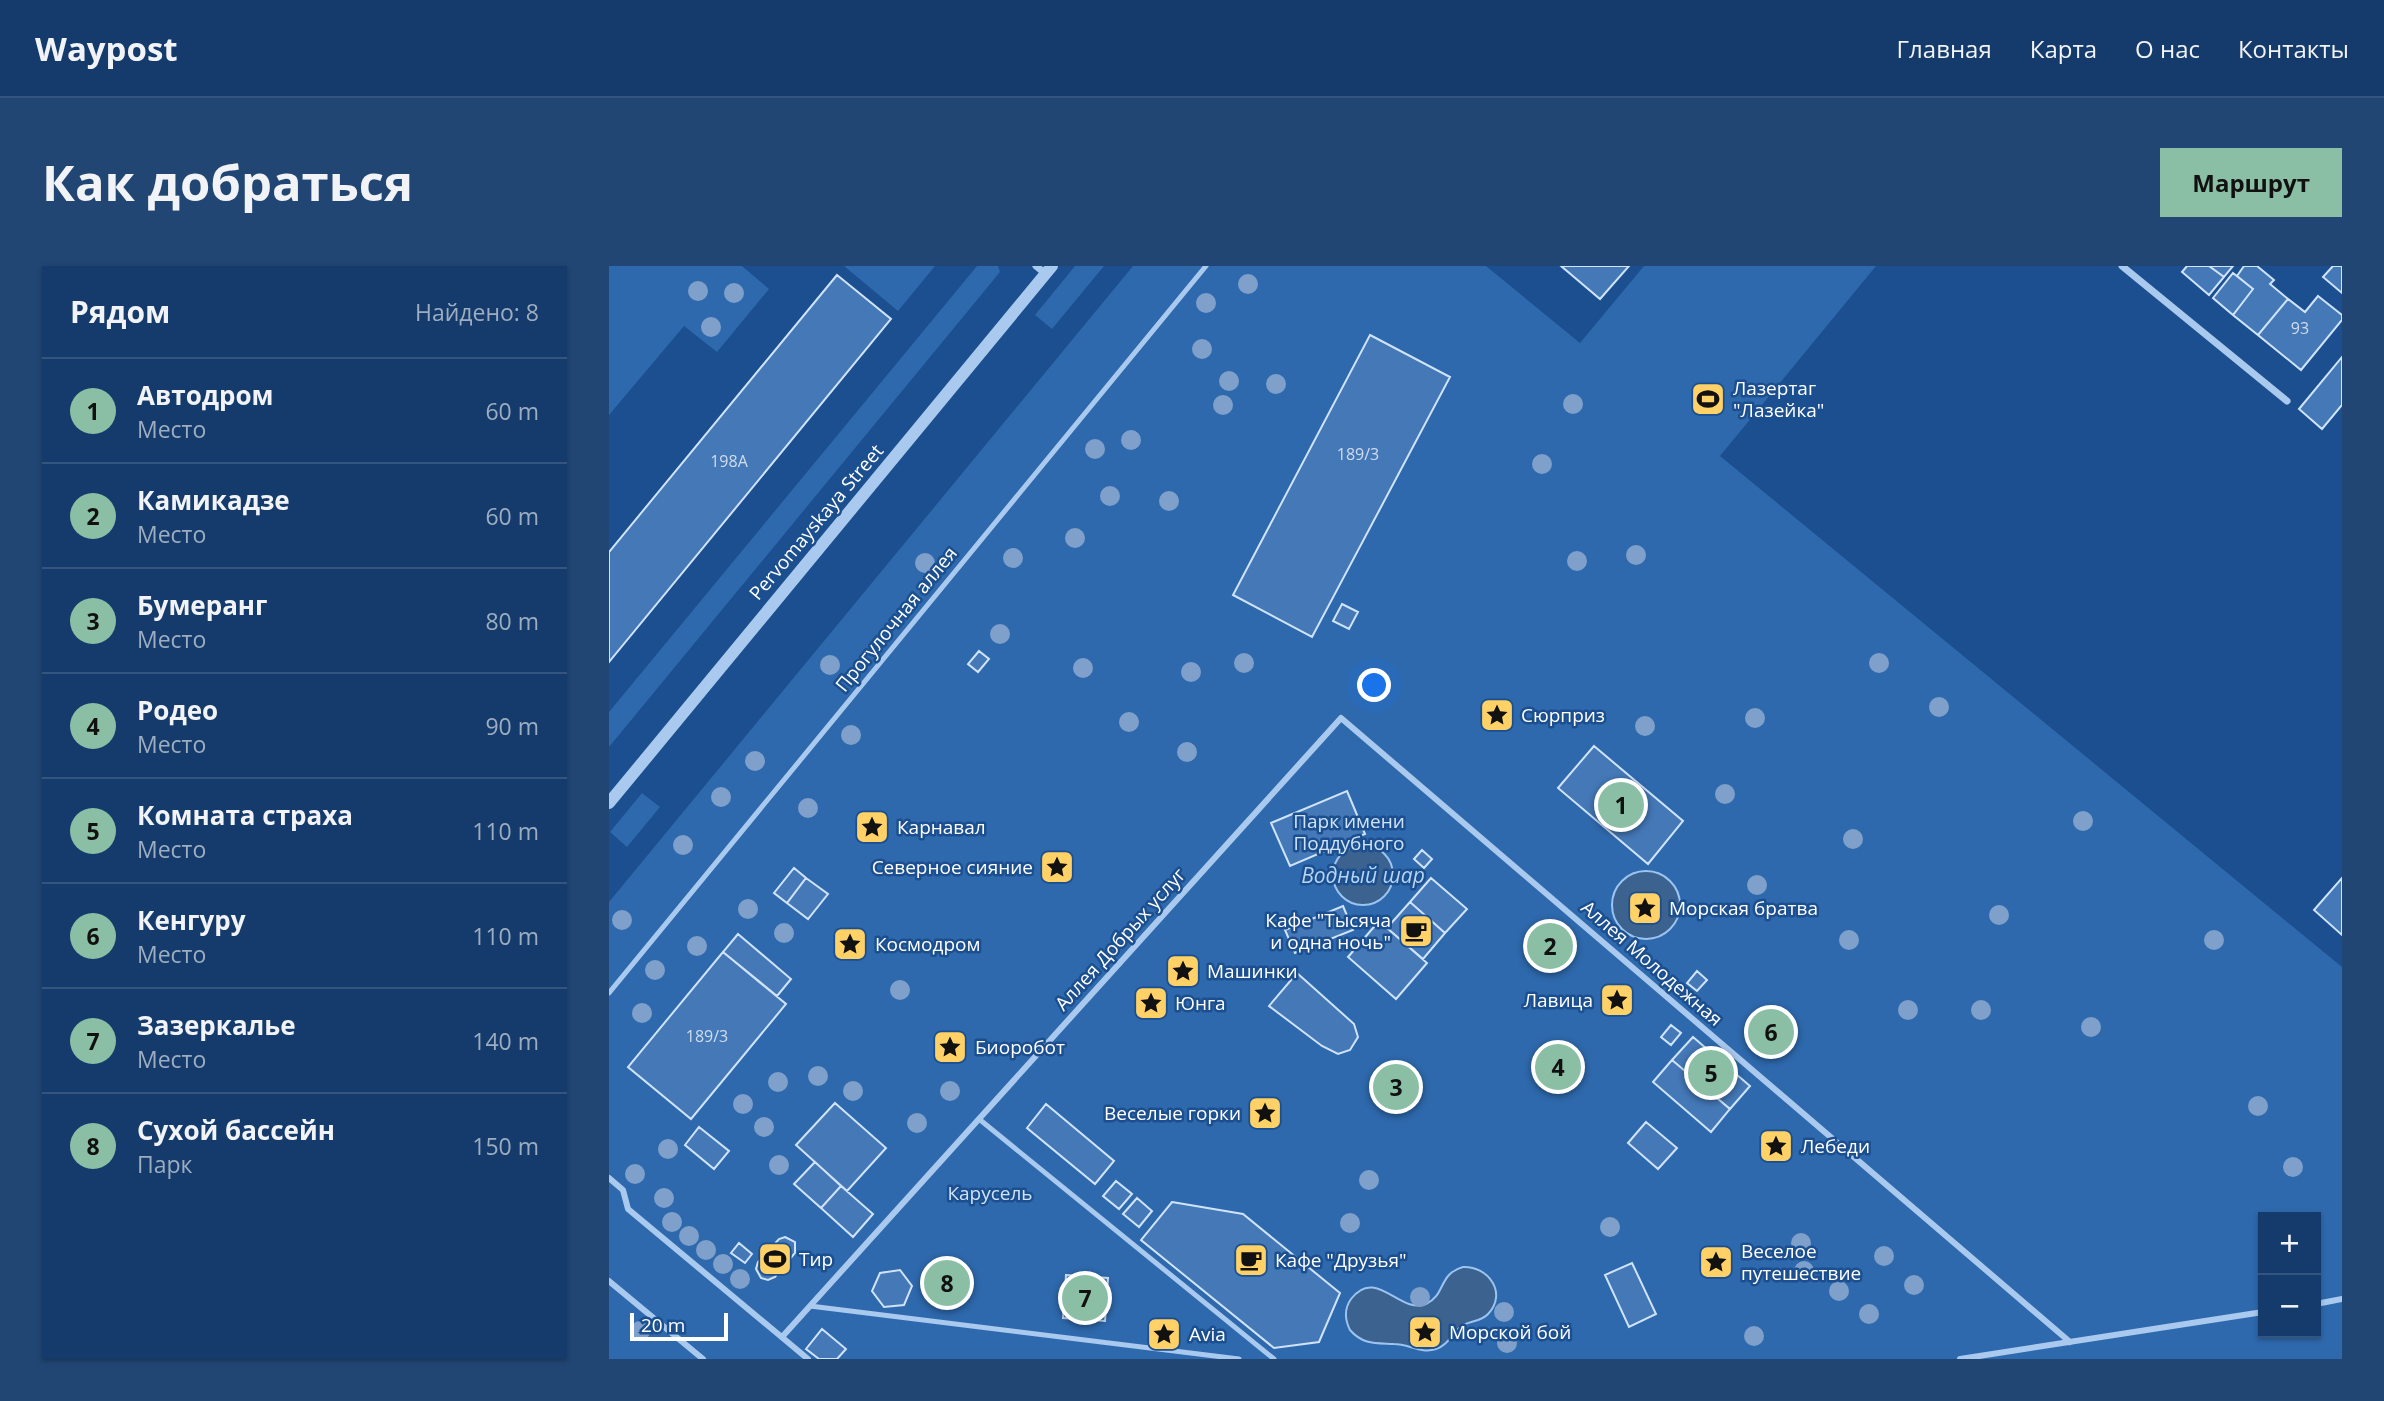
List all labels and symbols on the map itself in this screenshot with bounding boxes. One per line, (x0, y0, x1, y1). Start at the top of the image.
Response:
house number: 93 (2291, 317, 2309, 339)
place label: Лазертаг "Лазейка" (1733, 375, 1824, 423)
sports icon: Лазертаг "Лазейка" (1689, 380, 1727, 418)
street label: Pervomayskaya Street (743, 438, 889, 605)
house number: 189/3 (1337, 443, 1379, 465)
house number: 198А (710, 450, 749, 472)
street label: Прогулочная аллея (829, 541, 963, 697)
your location (1357, 668, 1391, 702)
place icon: Сюрприз (1478, 696, 1516, 734)
place label: Сюрприз (1521, 702, 1605, 728)
pin: 1 (1598, 779, 1644, 831)
place icon: Карнавал (853, 808, 891, 846)
park label: Парк имени Поддубного (1293, 808, 1405, 856)
place label: Карнавал (897, 814, 986, 840)
place icon: Северное сияние (1038, 848, 1076, 886)
place label: Северное сияние (872, 854, 1033, 880)
water label: Водный шар (1301, 861, 1425, 889)
street label: Аллея Добрых услуг (1049, 862, 1191, 1016)
place icon: Морская братва (1626, 889, 1664, 927)
street label: Аллея Молодежная (1576, 894, 1728, 1032)
place label: Морская братва (1669, 895, 1818, 921)
place label: Кафе "Тысяча и одна ночь" (1265, 907, 1391, 955)
cafe icon: Кафе "Тысяча и одна ночь" (1397, 912, 1435, 950)
pin: 2 (1527, 920, 1573, 972)
place icon: Космодром (831, 925, 869, 963)
place label: Космодром (875, 931, 980, 957)
place icon: Машинки (1164, 952, 1202, 990)
place label: Машинки (1207, 958, 1298, 984)
place icon: Лавица (1598, 981, 1636, 1019)
place icon: Юнга (1132, 984, 1170, 1022)
place label: Лавица (1524, 987, 1593, 1013)
place label: Юнга (1175, 990, 1226, 1016)
pin: 6 (1748, 1006, 1794, 1058)
house number: 189/3 (686, 1025, 728, 1047)
place icon: Биоробот (931, 1028, 969, 1066)
place label: Биоробот (975, 1034, 1065, 1060)
pin: 4 (1535, 1041, 1581, 1093)
pin: 5 (1688, 1047, 1734, 1099)
pin: 3 (1373, 1061, 1419, 1113)
place icon: Веселые горки (1246, 1094, 1284, 1132)
place label: Веселые горки (1104, 1100, 1241, 1126)
place icon: Лебеди (1757, 1127, 1795, 1165)
place label: Лебеди (1801, 1133, 1870, 1159)
park label: Карусель (947, 1180, 1033, 1206)
place label: Веселое путешествие (1741, 1238, 1861, 1286)
sports icon: Тир (756, 1240, 794, 1278)
cafe icon: Кафе "Друзья" (1232, 1241, 1270, 1279)
place icon: Веселое путешествие (1697, 1243, 1735, 1281)
place label: Тир (799, 1246, 833, 1272)
place label: Кафе "Друзья" (1275, 1247, 1407, 1273)
pin: 8 (924, 1257, 970, 1309)
pin: 7 (1062, 1272, 1108, 1324)
scale bar (630, 1310, 728, 1342)
place icon: Морской бой (1406, 1313, 1444, 1351)
place icon: Avia (1145, 1315, 1183, 1353)
place label: Морской бой (1449, 1319, 1571, 1345)
place label: Avia (1189, 1321, 1226, 1347)

